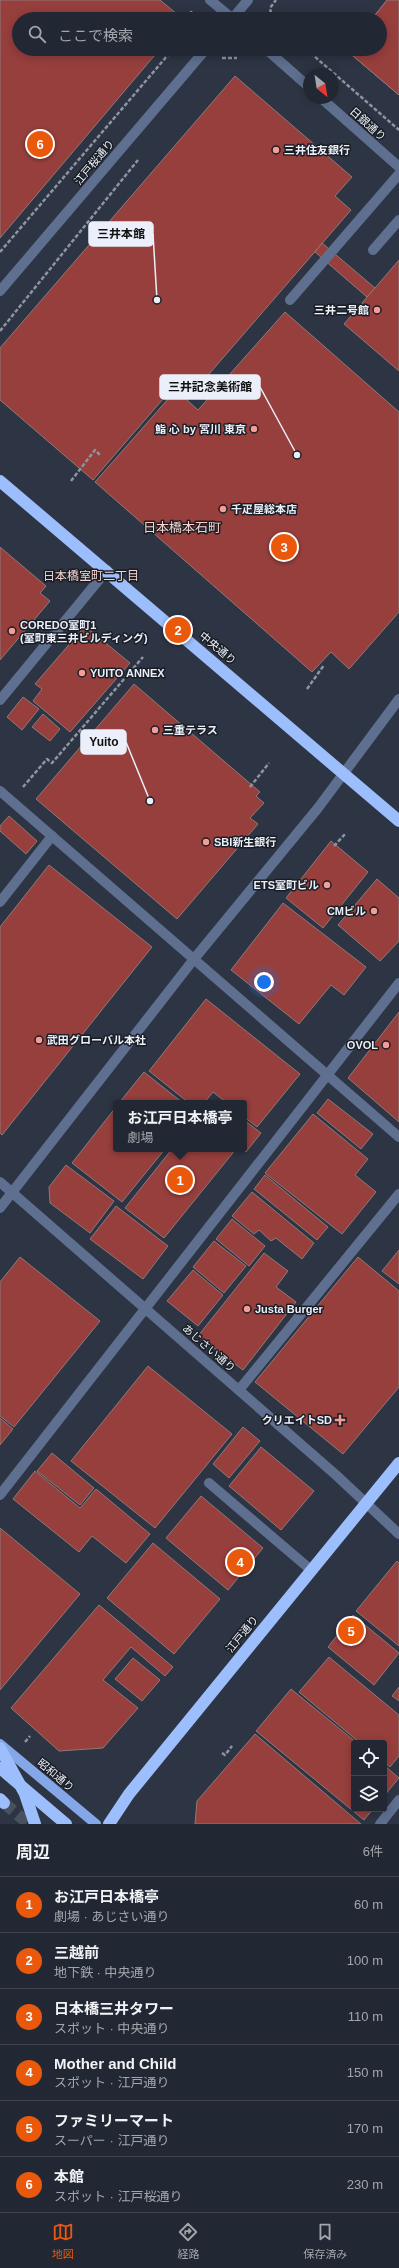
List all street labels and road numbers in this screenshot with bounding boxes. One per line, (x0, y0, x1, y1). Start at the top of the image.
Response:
street label: 日銀通り (348, 105, 388, 143)
street label: 江戸桜通り (72, 137, 116, 187)
street label: 中央通り (197, 629, 239, 667)
street label: あじさい通り (180, 1322, 238, 1374)
street label: 江戸通り (223, 1613, 261, 1655)
street label: 昭和通り (35, 1756, 77, 1794)

